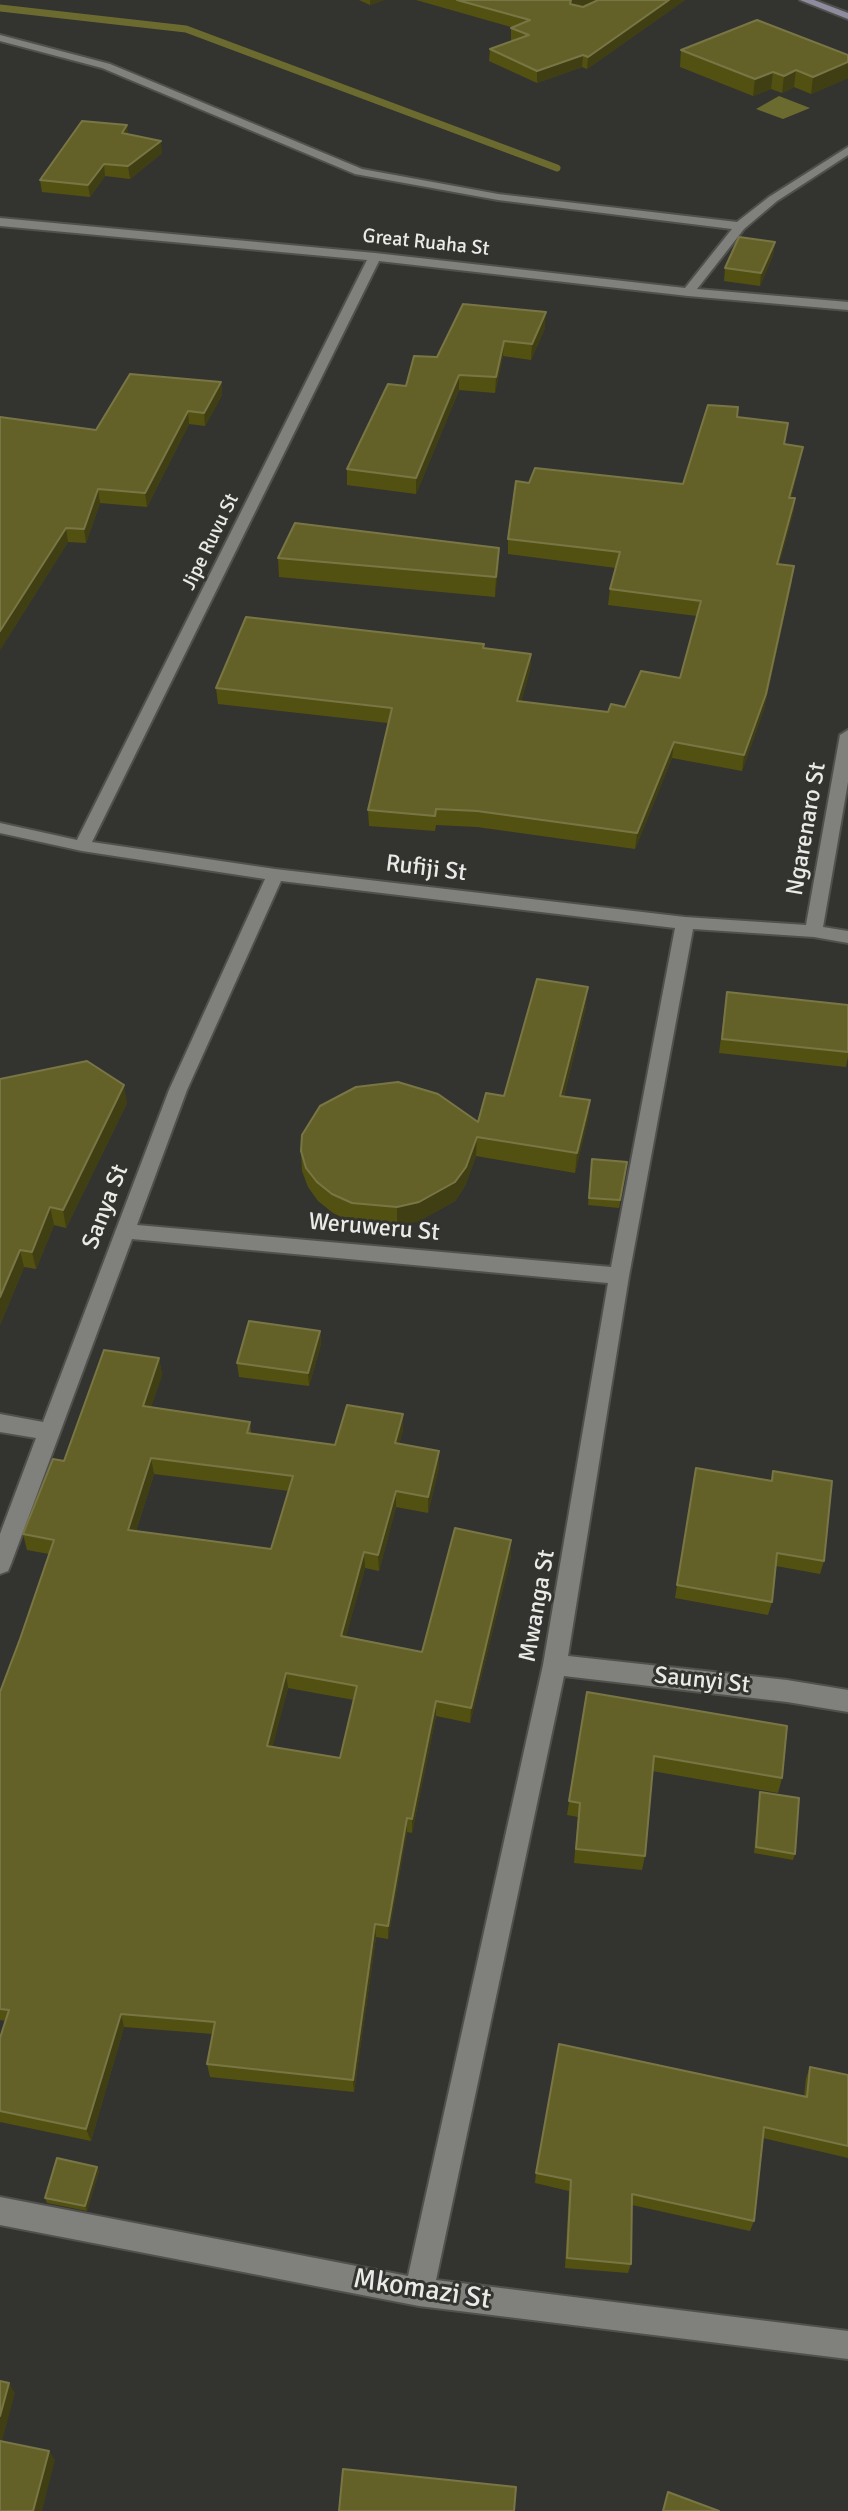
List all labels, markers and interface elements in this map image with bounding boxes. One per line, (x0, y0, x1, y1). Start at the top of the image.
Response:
street label: Great Ruaha St (361, 224, 491, 262)
street label: Jipe Ruvu St (177, 490, 245, 594)
street label: Ngarenaro St (781, 760, 833, 898)
street label: Rufiji St (384, 850, 468, 888)
street label: Sanya St (77, 1161, 135, 1253)
street label: Weruweru St (307, 1208, 441, 1248)
street label: Mwanga St (514, 1548, 562, 1664)
street label: Saunyi St (653, 1662, 751, 1700)
street label: Mkomazi St (351, 2263, 493, 2317)

